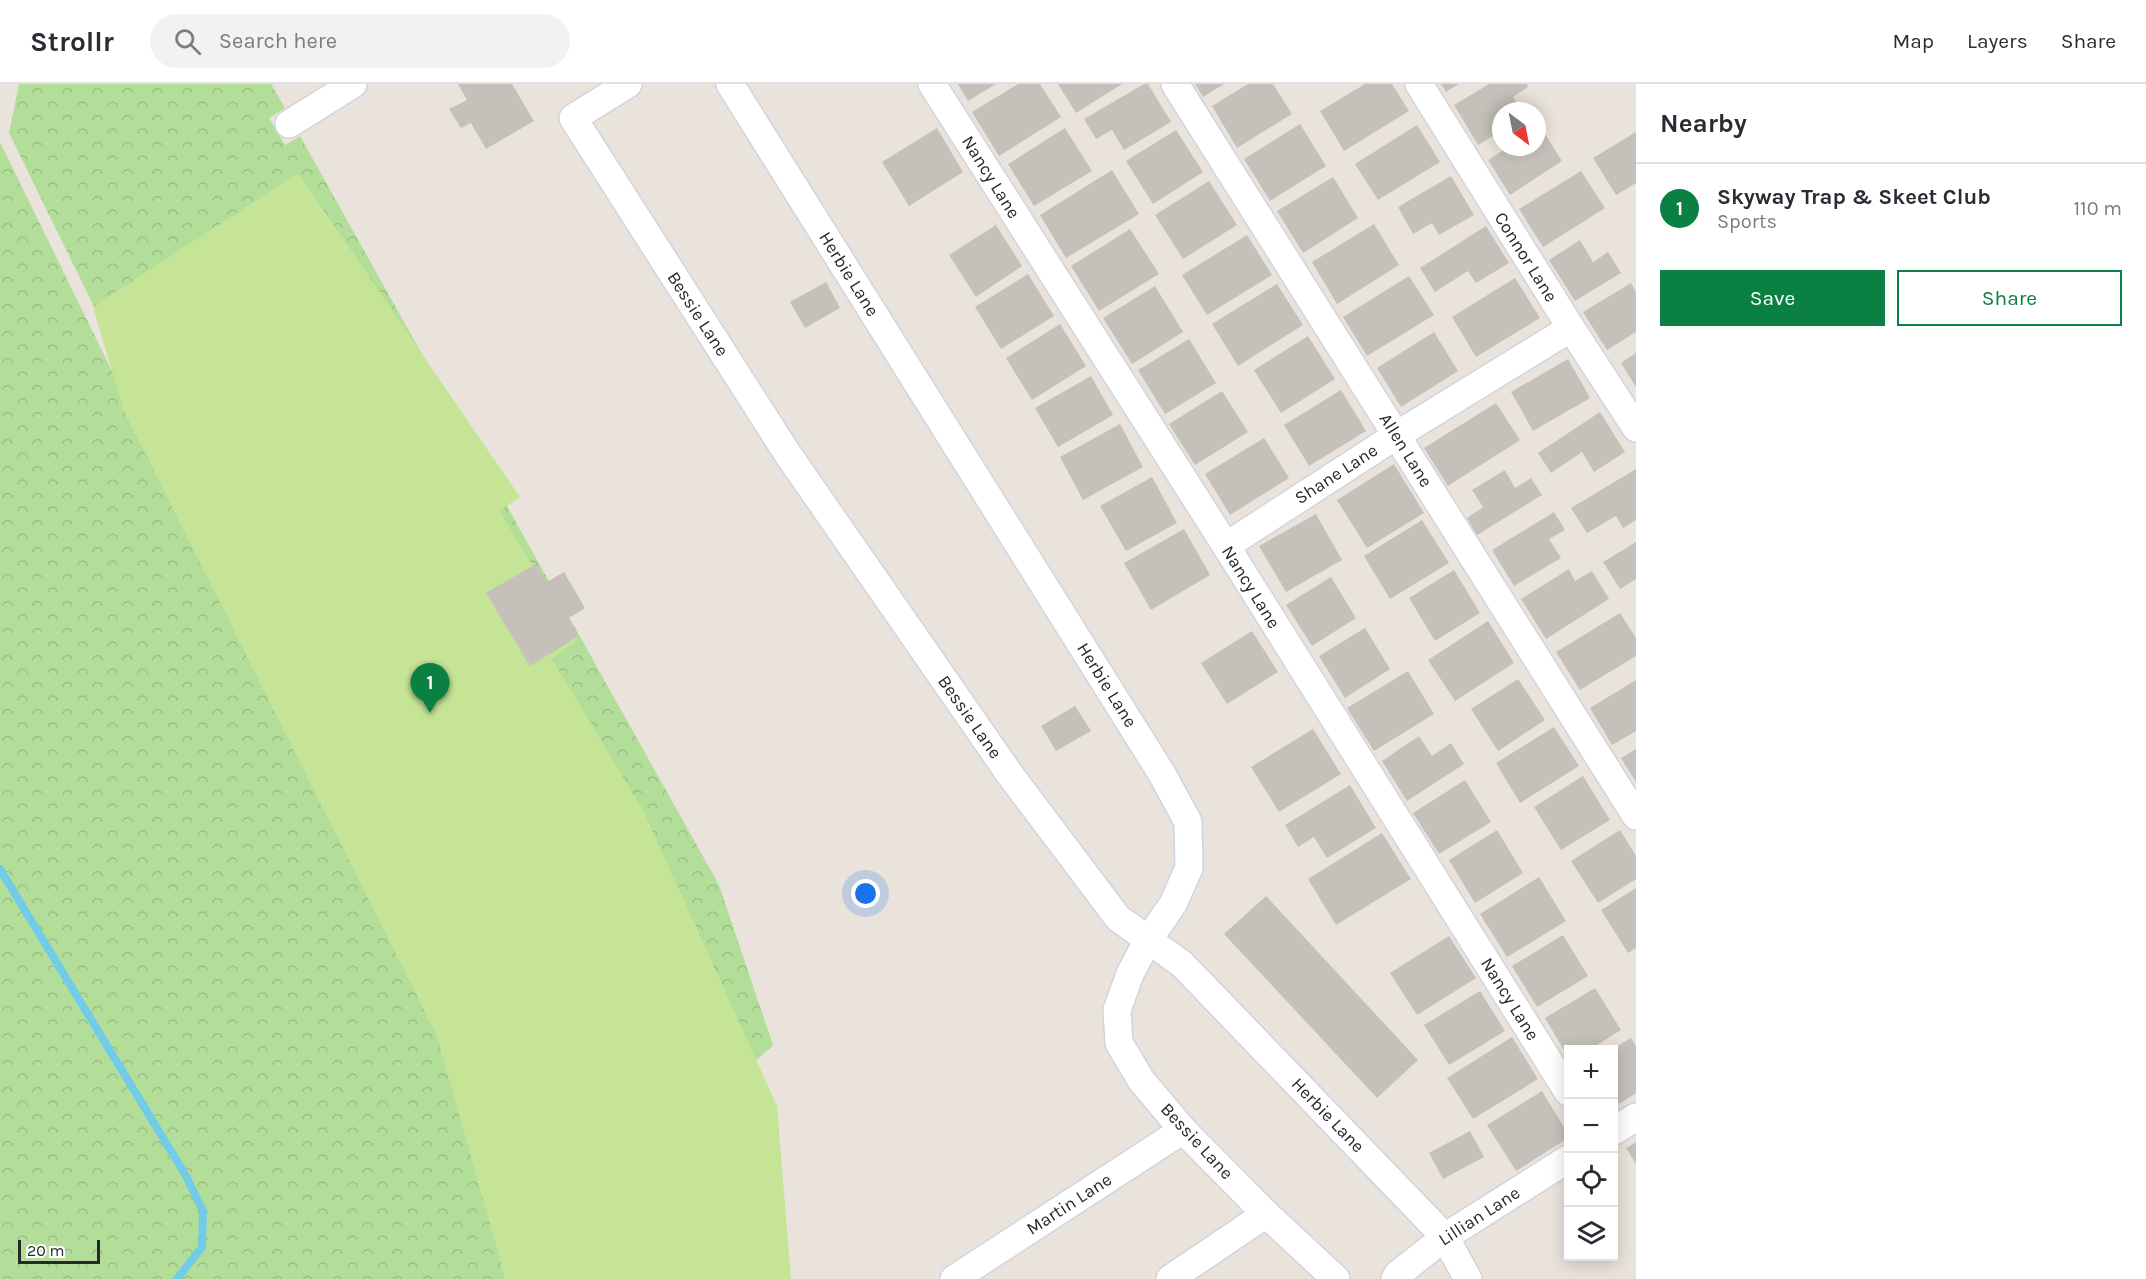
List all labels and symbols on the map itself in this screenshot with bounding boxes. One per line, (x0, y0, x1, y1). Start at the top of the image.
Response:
north arrow (1492, 102, 1546, 156)
street label: Nancy Lane (957, 132, 1025, 222)
street label: Connor Lane (1490, 208, 1562, 306)
street label: Herbie Lane (814, 228, 884, 320)
street label: Bessie Lane (662, 267, 734, 361)
street label: Allen Lane (1375, 409, 1437, 491)
street label: Shane Lane (1290, 439, 1382, 509)
street label: Nancy Lane (1217, 542, 1285, 632)
street label: Herbie Lane (1072, 639, 1142, 731)
pin: 1 (410, 664, 450, 713)
street label: Bessie Lane (933, 671, 1007, 763)
your location (851, 879, 880, 908)
street label: Nancy Lane (1476, 954, 1544, 1044)
street label: Herbie Lane (1287, 1073, 1369, 1157)
street label: Bessie Lane (1156, 1098, 1238, 1184)
street label: Martin Lane (1022, 1168, 1116, 1240)
street label: Lillian Lane (1434, 1182, 1524, 1250)
scale bar (18, 1237, 100, 1264)

